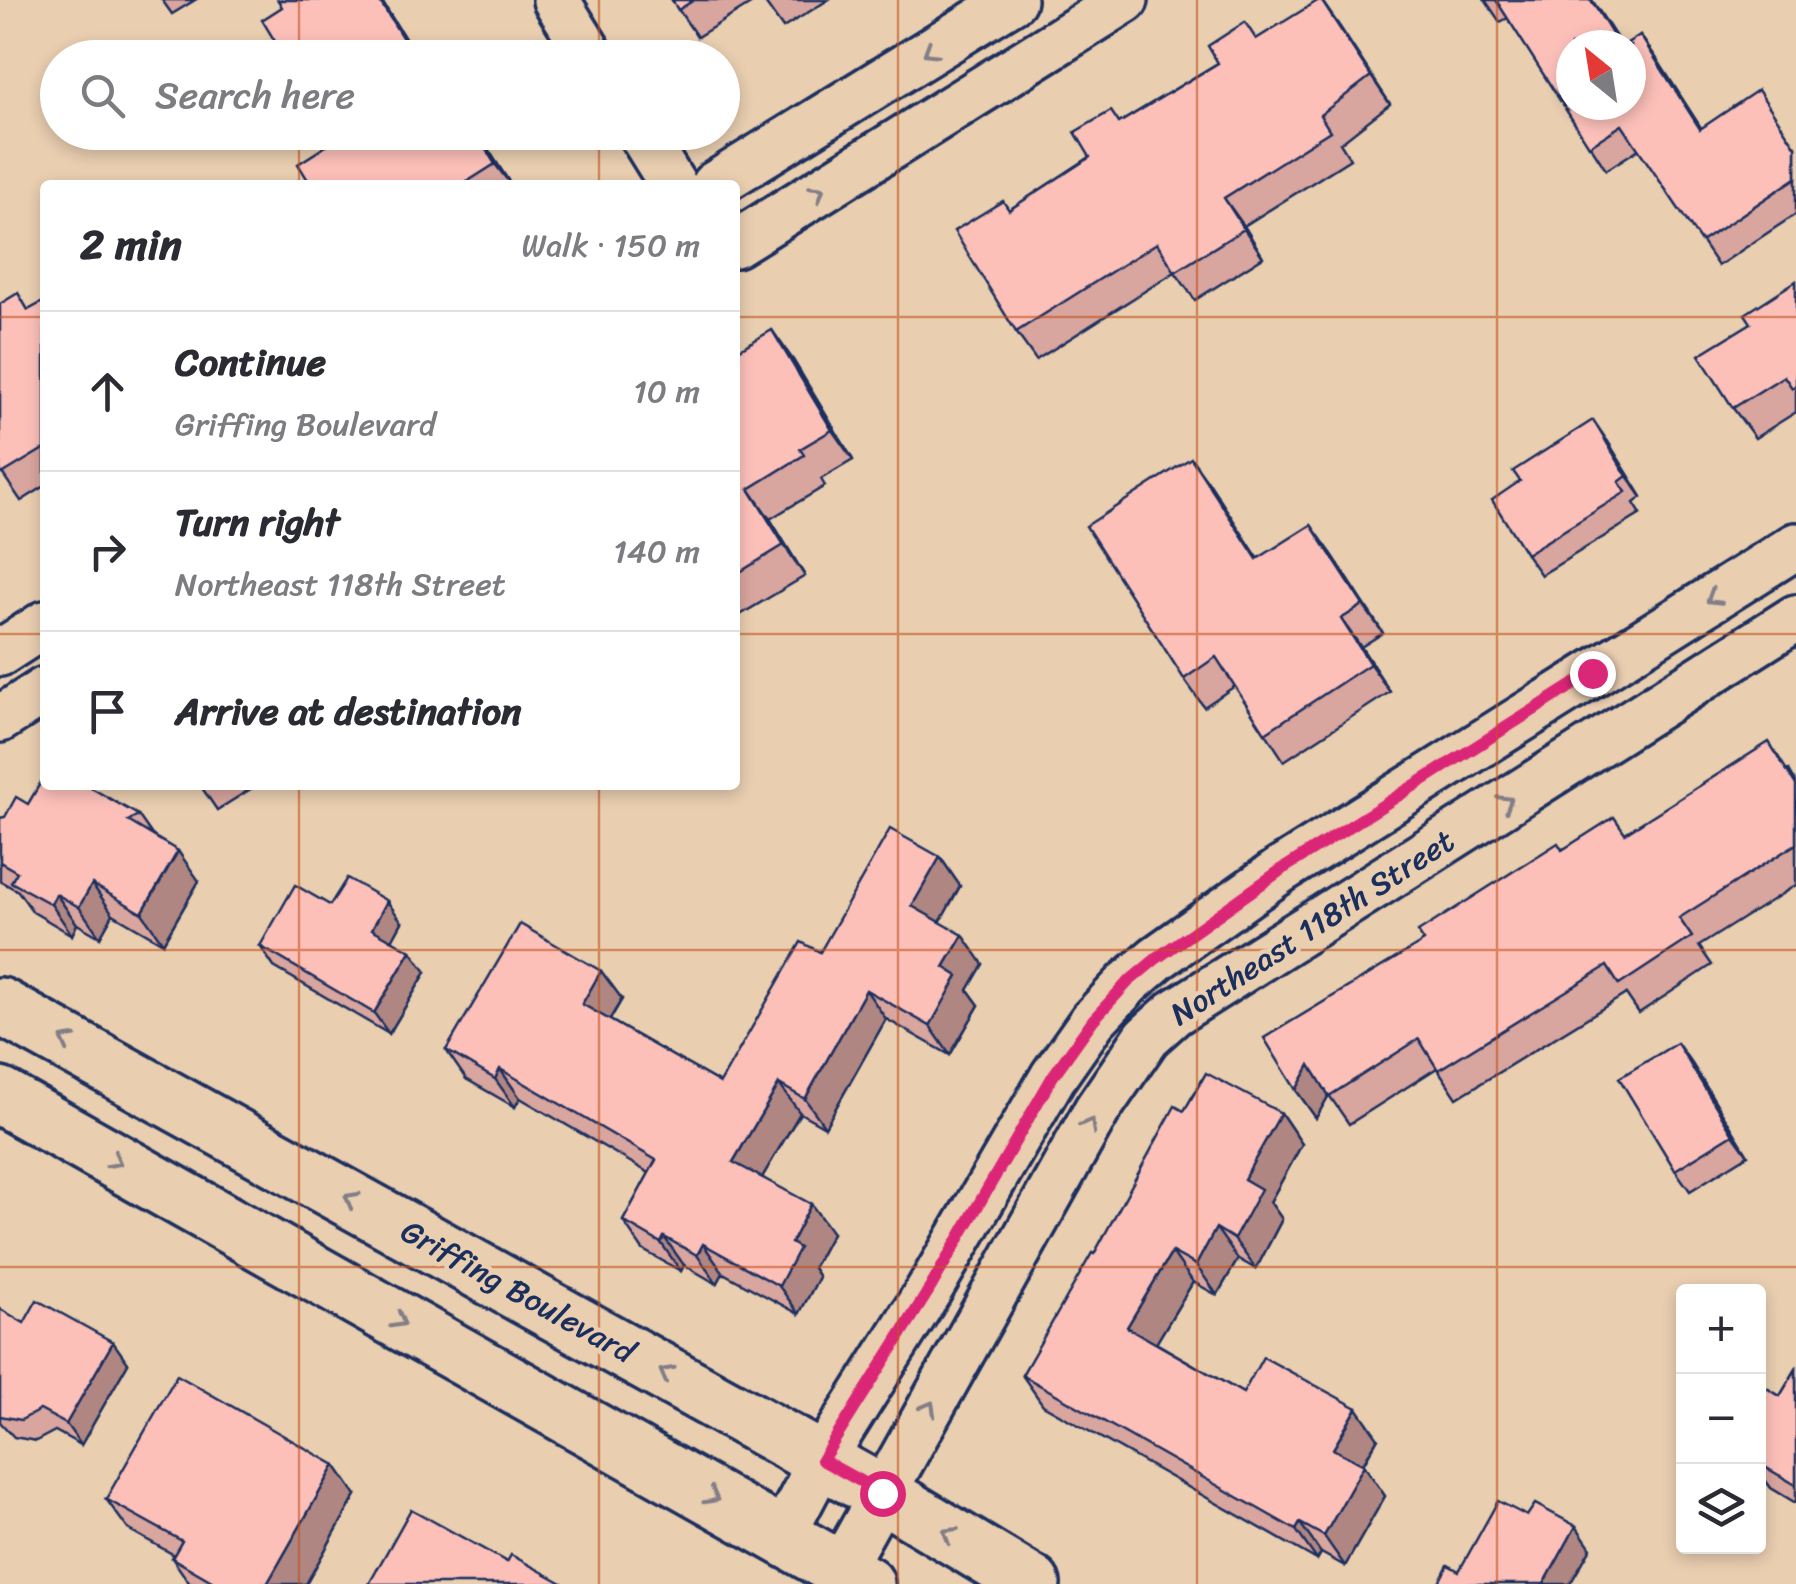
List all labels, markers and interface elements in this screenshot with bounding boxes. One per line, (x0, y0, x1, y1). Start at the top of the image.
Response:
north arrow (1556, 30, 1646, 120)
one-way arrow (923, 39, 941, 58)
search box (40, 40, 740, 150)
text: Search here (155, 62, 355, 129)
icon: search (75, 68, 130, 123)
one-way arrow (807, 185, 825, 204)
text: 2 min (80, 208, 182, 282)
text: Walk · 150 m (522, 217, 700, 274)
text: Continue (175, 329, 326, 396)
text: 10 m (633, 363, 700, 420)
icon: ahead (80, 364, 135, 419)
text: Griffing Boulevard (175, 396, 436, 453)
text: Turn right (175, 489, 340, 556)
text: 140 m (613, 523, 700, 580)
icon: right (80, 524, 135, 579)
text: Northeast 118th Street (175, 556, 506, 613)
one-way arrow (1706, 586, 1724, 605)
route end (1570, 651, 1616, 697)
text: Arrive at destination (175, 678, 522, 745)
icon: arrive (80, 684, 135, 739)
one-way arrow (1495, 795, 1513, 814)
street label: Northeast 118th Street (1158, 813, 1466, 1041)
one-way arrow (59, 1034, 77, 1054)
one-way arrow (1076, 1118, 1096, 1136)
one-way arrow (105, 1149, 123, 1169)
one-way arrow (344, 1191, 362, 1211)
street label: Griffing Boulevard (390, 1203, 648, 1381)
map controls (1676, 1284, 1766, 1554)
button: + (1676, 1284, 1766, 1374)
one-way arrow (388, 1308, 406, 1328)
one-way arrow (659, 1366, 677, 1386)
button: − (1676, 1374, 1766, 1464)
one-way arrow (917, 1401, 937, 1419)
button: layers (1676, 1464, 1766, 1554)
route start (860, 1471, 906, 1517)
one-way arrow (702, 1485, 720, 1505)
one-way arrow (942, 1527, 960, 1546)

